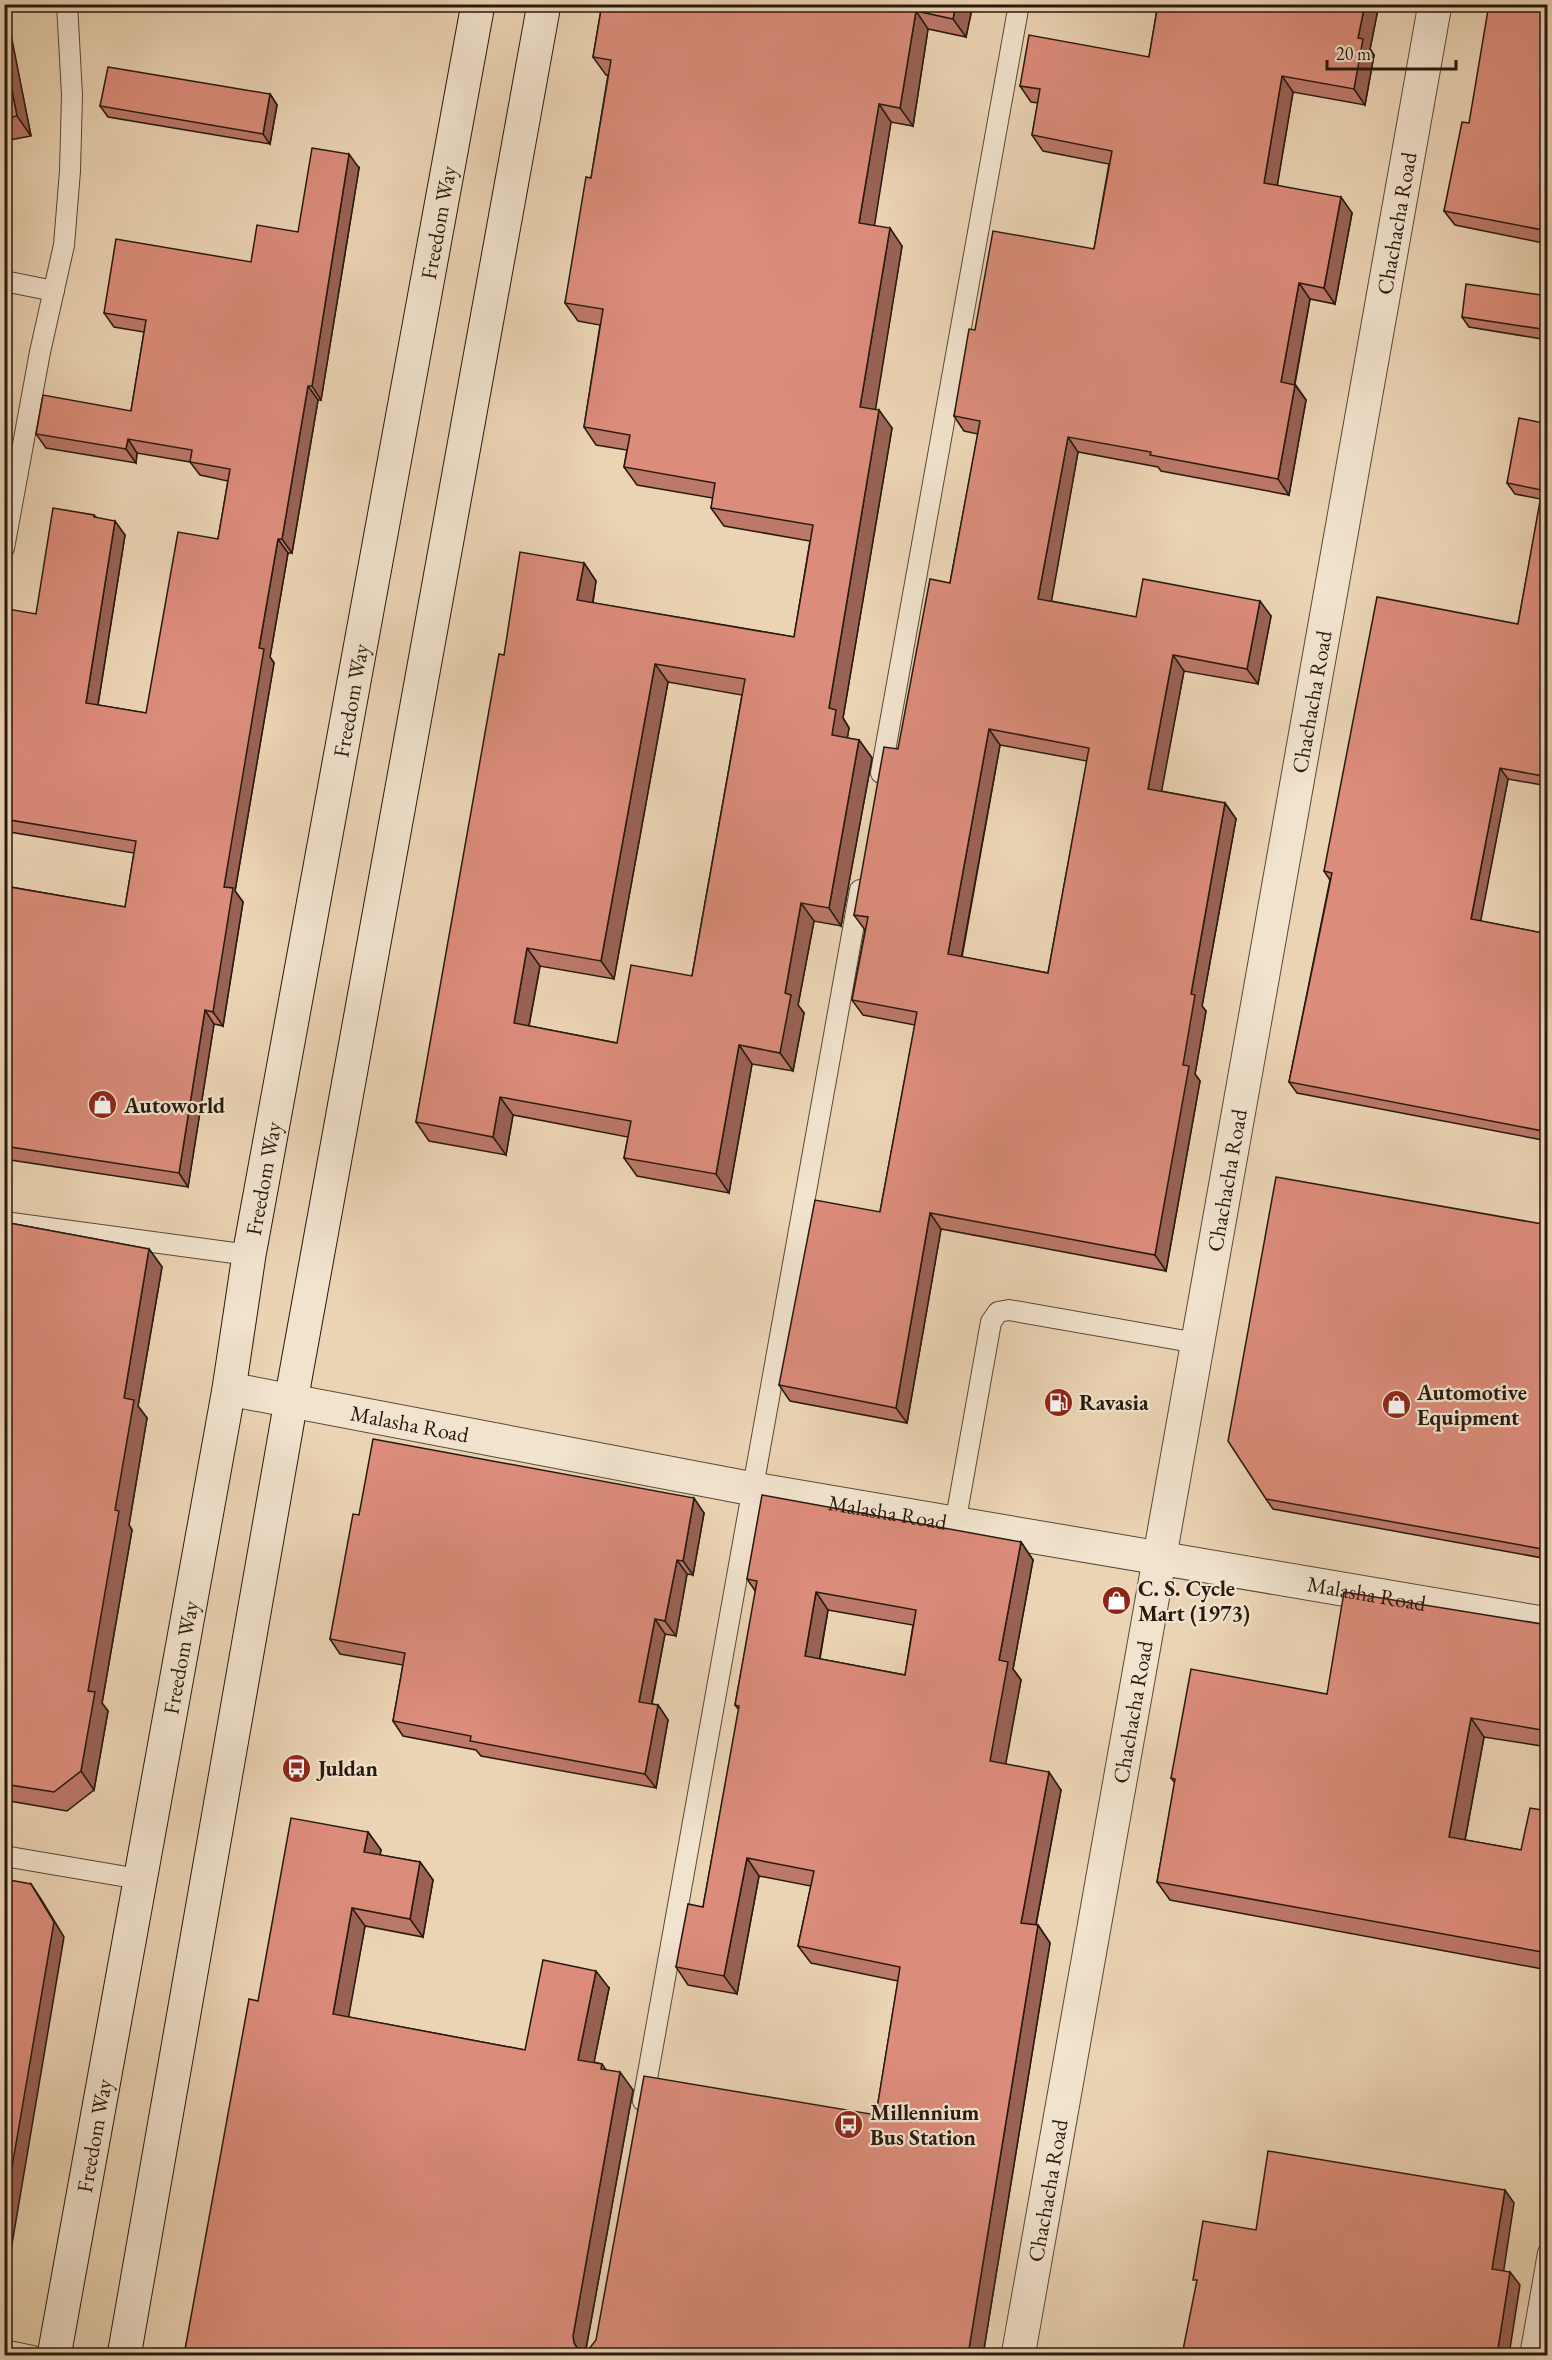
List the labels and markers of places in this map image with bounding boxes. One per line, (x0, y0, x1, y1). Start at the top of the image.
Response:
shop icon: Autoworld (87, 1089, 119, 1121)
place label: Autoworld (123, 1091, 225, 1120)
place label: Automotive Equipment (1416, 1378, 1527, 1432)
fuel station icon: Ravasia (1042, 1386, 1074, 1418)
place label: Ravasia (1079, 1388, 1149, 1417)
shop icon: Automotive Equipment (1380, 1389, 1412, 1421)
place label: C. S. Cycle Mart (1973) (1138, 1574, 1250, 1628)
shop icon: C. S. Cycle Mart (1973) (1101, 1585, 1133, 1617)
bus stop icon: Juldan (281, 1752, 313, 1784)
place label: Juldan (316, 1754, 378, 1783)
place label: Millennium Bus Station (870, 2098, 980, 2152)
bus stop icon: Millennium Bus Station (833, 2109, 865, 2141)

